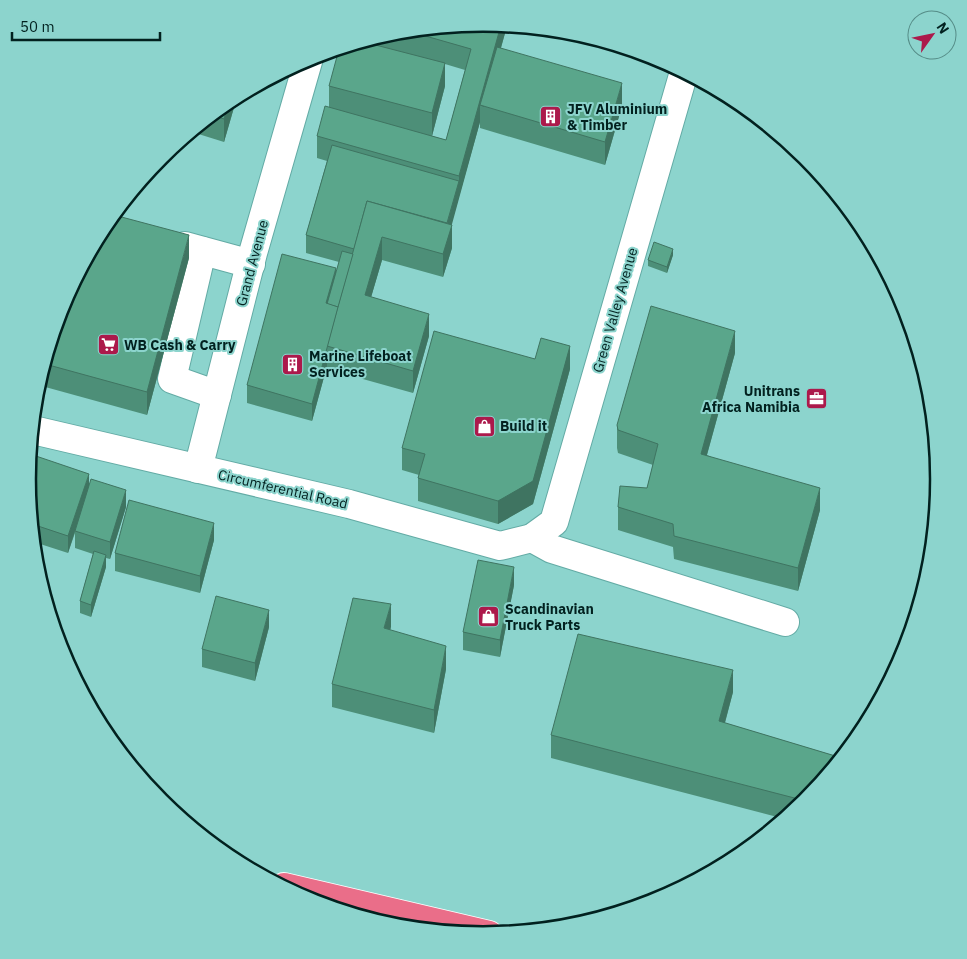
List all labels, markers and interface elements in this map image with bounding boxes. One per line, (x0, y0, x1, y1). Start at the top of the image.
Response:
scale bar (12, 10, 160, 42)
north arrow (907, 10, 957, 60)
text: 50 m (20, 17, 55, 36)
text: N (933, 19, 953, 37)
place label: JFV Aluminium & Timber (567, 100, 667, 134)
building icon: JFV Aluminium & Timber (539, 105, 563, 129)
street label: Grand Avenue (232, 218, 272, 308)
street label: Green Valley Avenue (589, 245, 642, 375)
supermarket icon: WB Cash & Carry (96, 333, 120, 357)
place label: WB Cash & Carry (124, 336, 236, 354)
place label: Marine Lifeboat Services (309, 347, 412, 381)
building icon: Marine Lifeboat Services (281, 352, 305, 376)
place label: Unitrans Africa Namibia (702, 382, 800, 416)
office icon: Unitrans Africa Namibia (804, 387, 828, 411)
shop icon: Build it (472, 414, 496, 438)
place label: Build it (500, 417, 547, 435)
street label: Circumferential Road (216, 465, 350, 513)
place label: Scandinavian Truck Parts (505, 600, 594, 634)
shop icon: Scandinavian Truck Parts (477, 605, 501, 629)

